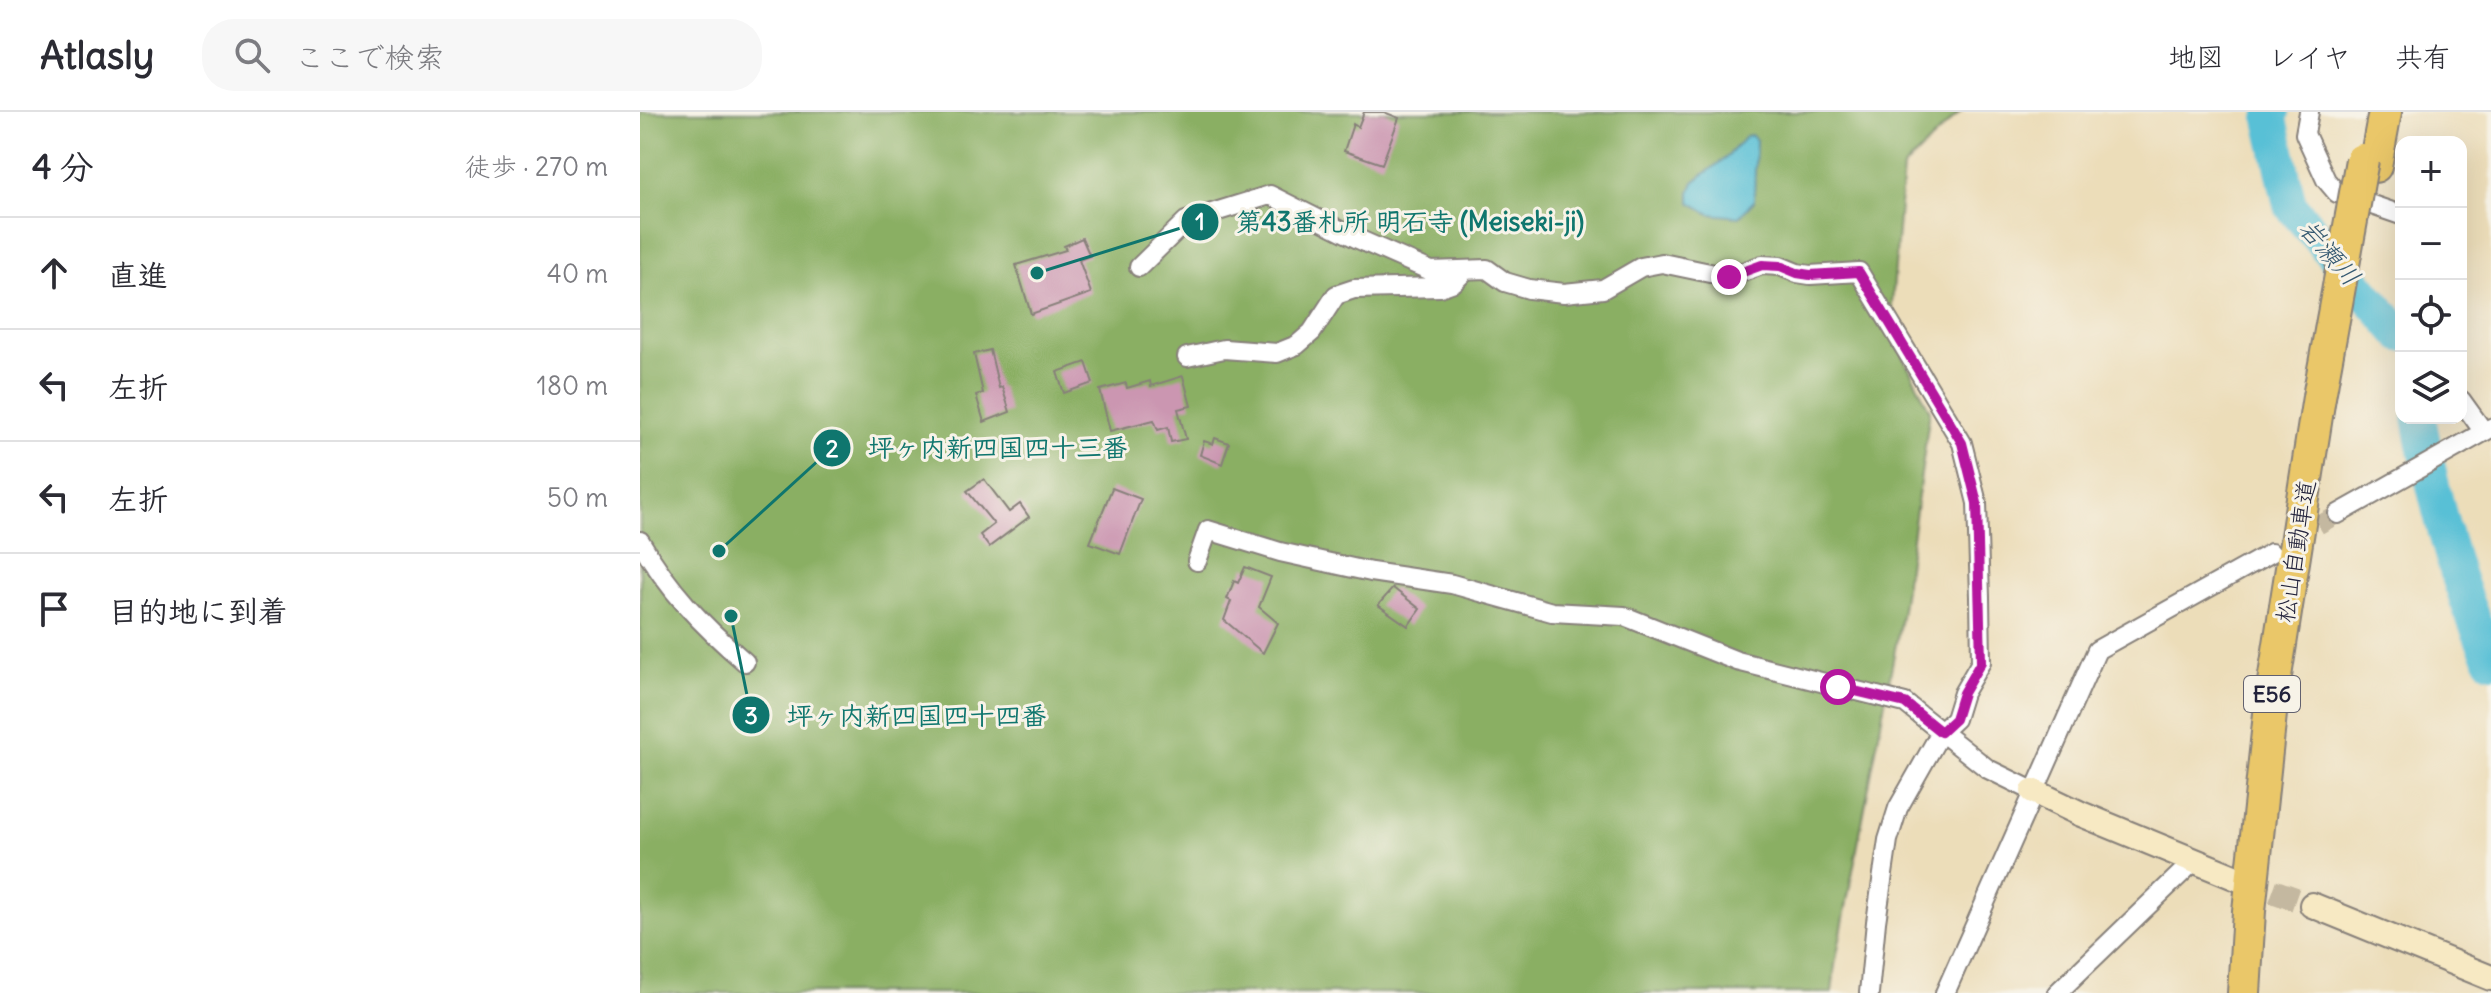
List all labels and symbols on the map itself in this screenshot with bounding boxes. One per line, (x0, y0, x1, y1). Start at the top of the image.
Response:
callout: 第43番札所 明石寺 (Meiseki-ji) (1180, 197, 1600, 247)
text: 第43番札所 明石寺 (Meiseki-ji) (1236, 205, 1584, 238)
text: 1 (1195, 206, 1205, 236)
water label: 岩瀬川 (2292, 212, 2368, 292)
route end (1711, 259, 1747, 295)
callout: 坪ヶ内新四国四十三番 (812, 423, 1144, 473)
text: 坪ヶ内新四国四十三番 (868, 431, 1128, 464)
text: 2 (825, 433, 839, 463)
street label: 松山自動車道 (2269, 478, 2321, 624)
route start (1820, 669, 1856, 705)
road number: E56 (2244, 676, 2300, 712)
callout: 坪ヶ内新四国四十四番 (731, 690, 1063, 740)
text: 坪ヶ内新四国四十四番 (787, 699, 1047, 732)
text: 3 (744, 700, 758, 730)

